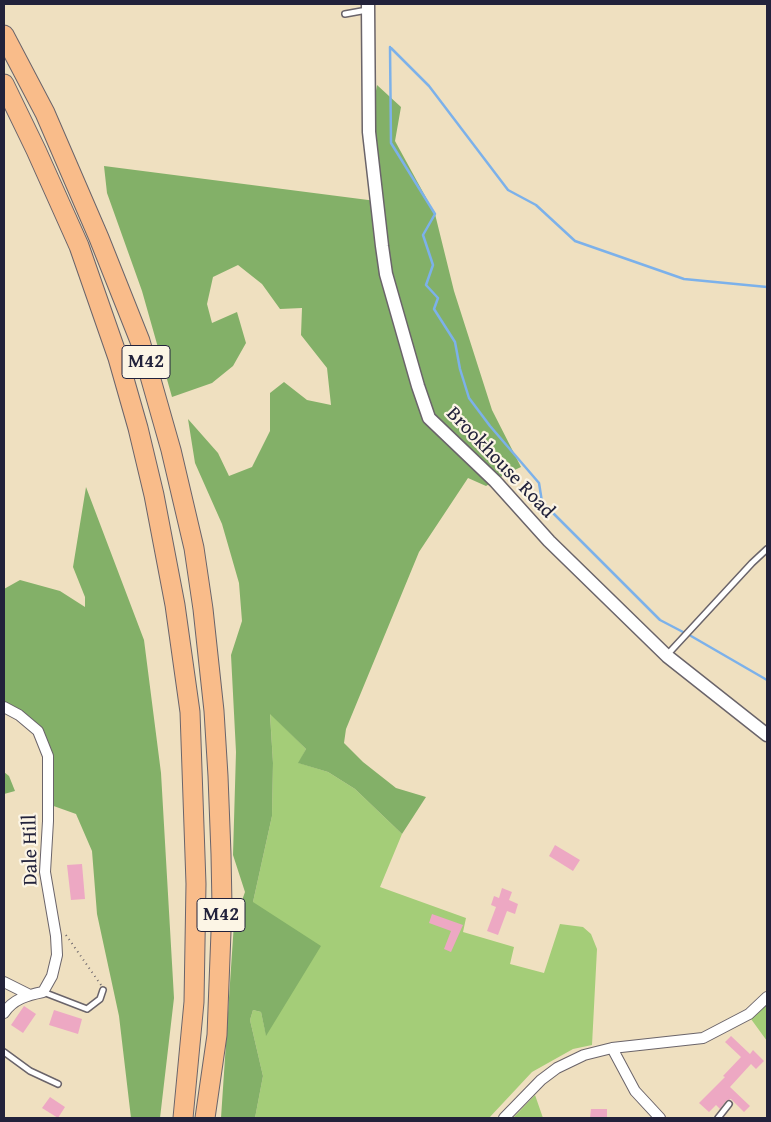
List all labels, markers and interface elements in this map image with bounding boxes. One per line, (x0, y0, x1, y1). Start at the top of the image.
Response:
road number: M42 (122, 346, 170, 378)
street label: Brookhouse Road (441, 402, 559, 524)
street label: Dale Hill (18, 814, 44, 886)
road number: M42 (197, 898, 245, 932)

